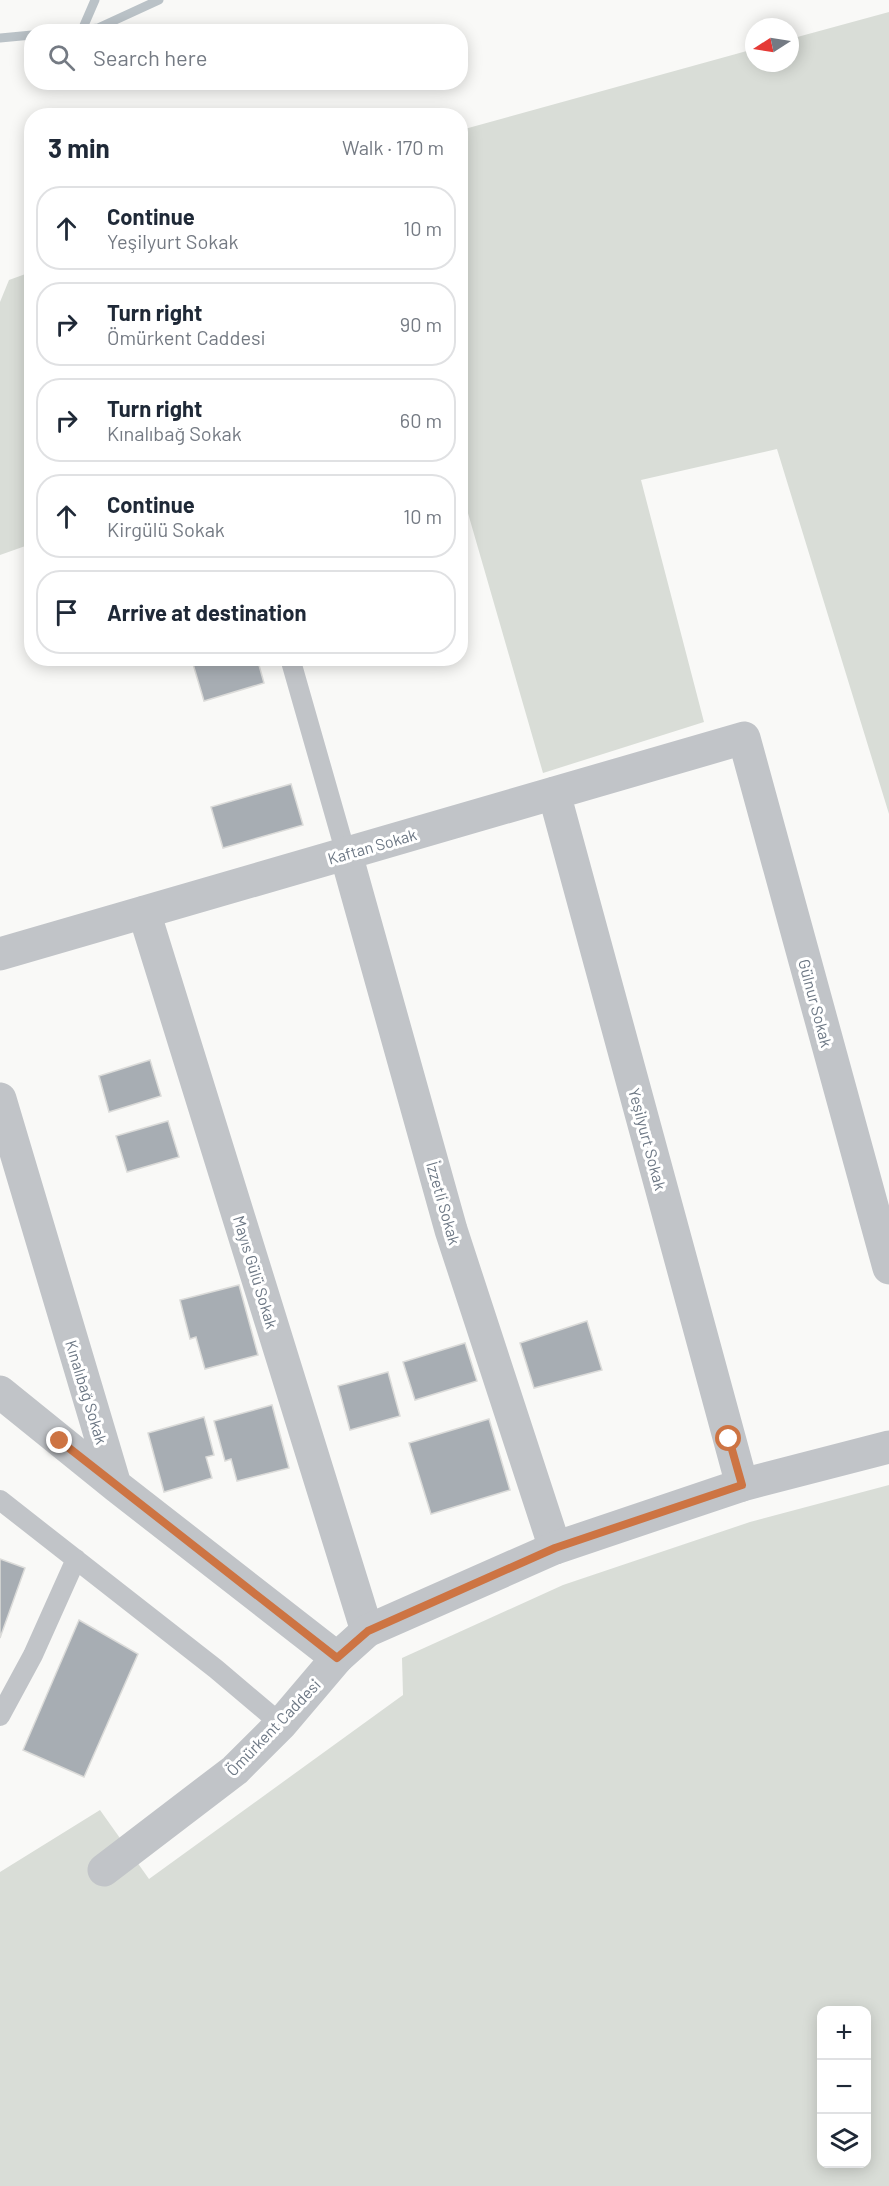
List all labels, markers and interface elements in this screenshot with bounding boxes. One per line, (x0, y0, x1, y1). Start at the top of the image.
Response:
north arrow (745, 18, 799, 72)
search box (24, 24, 468, 90)
icon: search (45, 41, 78, 74)
text: Search here (93, 44, 207, 70)
text: 3 min (48, 132, 110, 163)
text: Walk · 170 m (342, 135, 444, 159)
text: Continue (107, 203, 195, 229)
icon: ahead (50, 212, 83, 245)
text: 10 m (403, 216, 442, 240)
text: Yeşilyurt Sokak (107, 229, 238, 253)
text: Turn right (107, 299, 202, 325)
icon: right (50, 308, 83, 341)
text: 90 m (400, 312, 442, 336)
text: Ömürkent Caddesi (107, 325, 266, 349)
text: Turn right (107, 395, 202, 421)
icon: right (50, 404, 83, 437)
text: 60 m (400, 408, 442, 432)
text: Kınalıbağ Sokak (107, 421, 242, 445)
text: Continue (107, 491, 195, 517)
icon: ahead (50, 500, 83, 533)
text: 10 m (403, 504, 442, 528)
text: Kirgülü Sokak (107, 517, 225, 541)
icon: arrive (50, 596, 83, 629)
text: Arrive at destination (107, 599, 306, 625)
street label: Kaftan Sokak (325, 824, 419, 868)
street label: Gülnur Sokak (795, 957, 837, 1049)
street label: Yeşilyurt Sokak (625, 1086, 671, 1192)
street label: İzzetli Sokak (423, 1159, 465, 1247)
street label: Mayıs Gülü Sokak (230, 1213, 282, 1331)
street label: Kınalıbağ Sokak (62, 1338, 112, 1446)
route start (715, 1425, 741, 1451)
route end (46, 1427, 72, 1453)
street label: Ömürkent Caddesi (222, 1675, 324, 1779)
map controls (817, 2006, 871, 2168)
button: + (817, 2006, 871, 2060)
button: − (817, 2060, 871, 2114)
button: layers (817, 2114, 871, 2168)

